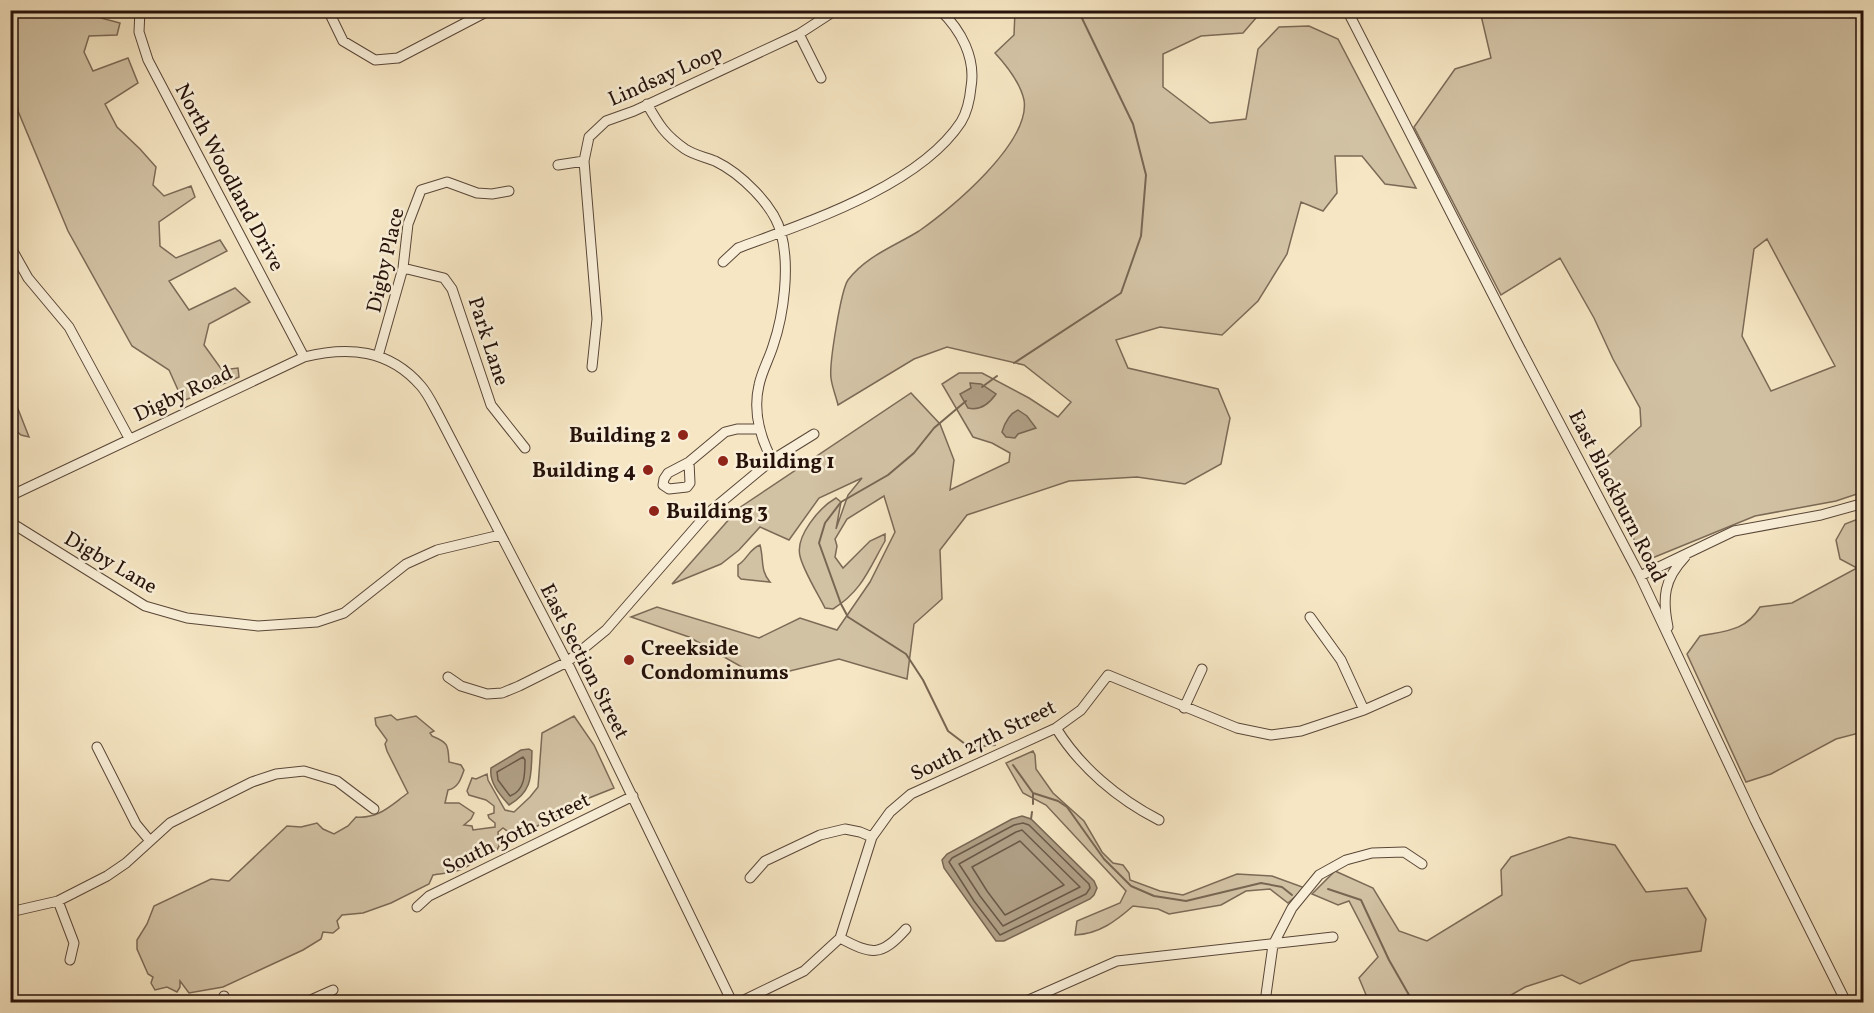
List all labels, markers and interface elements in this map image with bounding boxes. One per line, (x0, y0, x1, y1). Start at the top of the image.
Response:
street label: Lindsay Loop (604, 38, 727, 115)
street label: North Woodland Drive (167, 79, 291, 277)
street label: Digby Place (360, 205, 413, 316)
street label: Park Lane (460, 293, 516, 390)
street label: Digby Road (129, 359, 238, 430)
street label: East Blackburn Road (1561, 405, 1673, 588)
place label: Building 2 (569, 422, 671, 451)
marker: Building 2 (676, 428, 690, 442)
place label: Building 1 (735, 448, 835, 477)
marker: Building 1 (716, 454, 730, 468)
place label: Building 4 (532, 457, 636, 486)
marker: Building 4 (641, 463, 655, 477)
place label: Building 3 (666, 498, 768, 527)
marker: Building 3 (647, 504, 661, 518)
street label: Digby Lane (58, 525, 162, 602)
street label: East Section Street (532, 579, 635, 745)
place label: Creekside Condominums (641, 635, 789, 688)
marker: Creekside Condominums (622, 653, 636, 667)
street label: South 27th Street (906, 694, 1061, 789)
street label: South 30th Street (438, 786, 595, 883)

